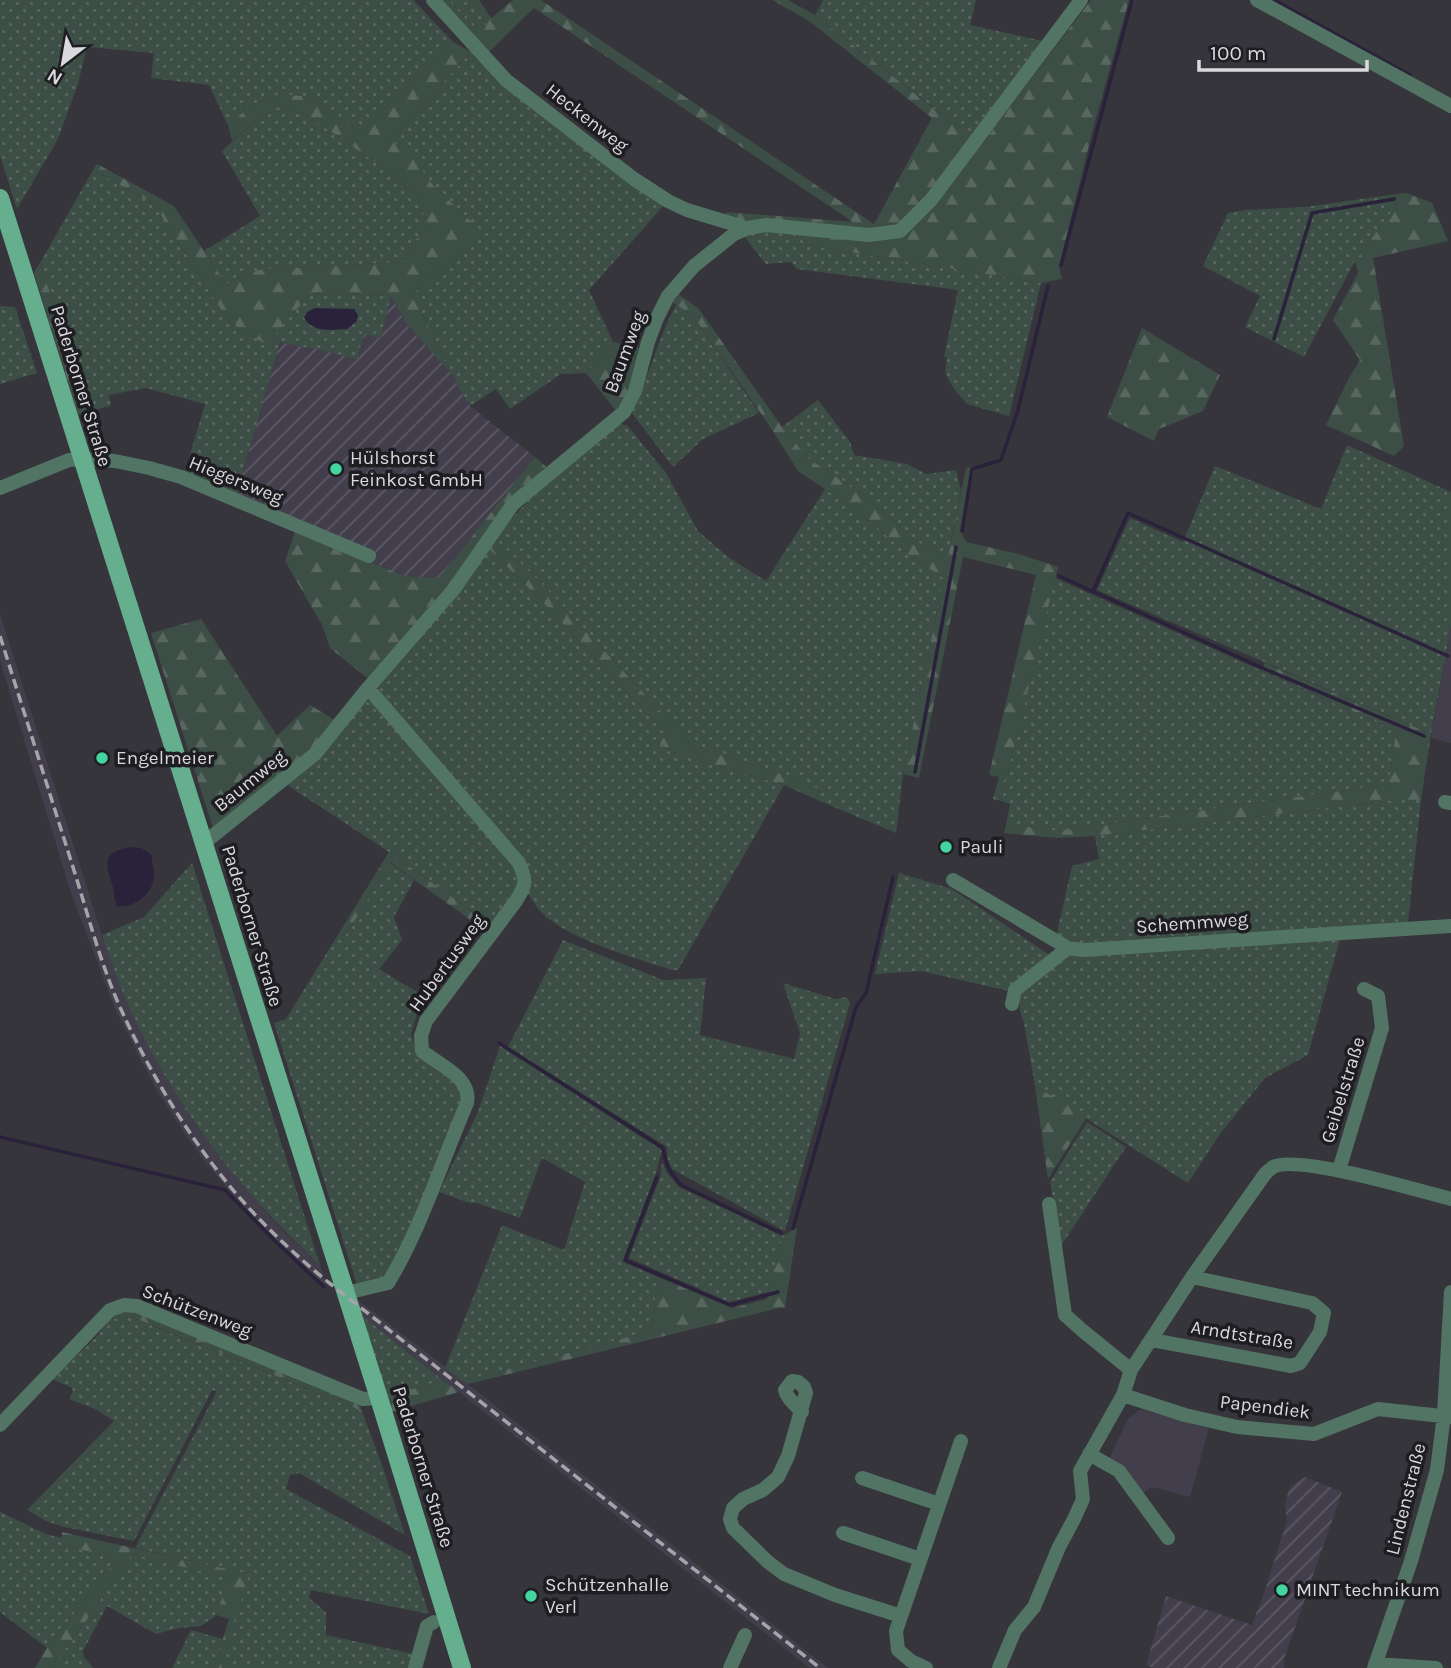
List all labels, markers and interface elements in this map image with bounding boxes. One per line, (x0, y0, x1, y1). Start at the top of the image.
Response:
north arrow (28, 28, 98, 98)
scale bar (1199, 28, 1367, 72)
text: 100 m (1210, 41, 1267, 65)
text: N (43, 64, 66, 90)
street label: Heckenweg (541, 79, 633, 157)
street label: Paderborner Straße (46, 303, 116, 469)
street label: Baumweg (600, 308, 650, 396)
place label: Hülshorst Feinkost GmbH (350, 447, 483, 491)
street label: Hiegersweg (186, 451, 287, 509)
marker: Hülshorst Feinkost GmbH (328, 461, 344, 477)
street label: Baumweg (210, 745, 290, 817)
place label: Engelmeier (116, 747, 214, 769)
marker: Engelmeier (94, 750, 110, 766)
place label: Pauli (960, 836, 1003, 858)
marker: Pauli (938, 839, 954, 855)
street label: Paderborner Straße (217, 843, 287, 1009)
street label: Schemmweg (1135, 908, 1249, 938)
street label: Hubertusweg (404, 910, 490, 1016)
street label: Geibelstraße (1316, 1034, 1370, 1146)
street label: Schützenweg (139, 1280, 255, 1342)
street label: Arndtstraße (1189, 1316, 1295, 1354)
street label: Paderborner Straße (388, 1384, 458, 1550)
street label: Papendiek (1219, 1391, 1312, 1423)
street label: Lindenstraße (1381, 1441, 1431, 1557)
place label: Schützenhalle Verl (545, 1574, 669, 1618)
place label: MINT technikum (1296, 1579, 1440, 1601)
marker: MINT technikum (1274, 1582, 1290, 1598)
marker: Schützenhalle Verl (523, 1588, 539, 1604)

